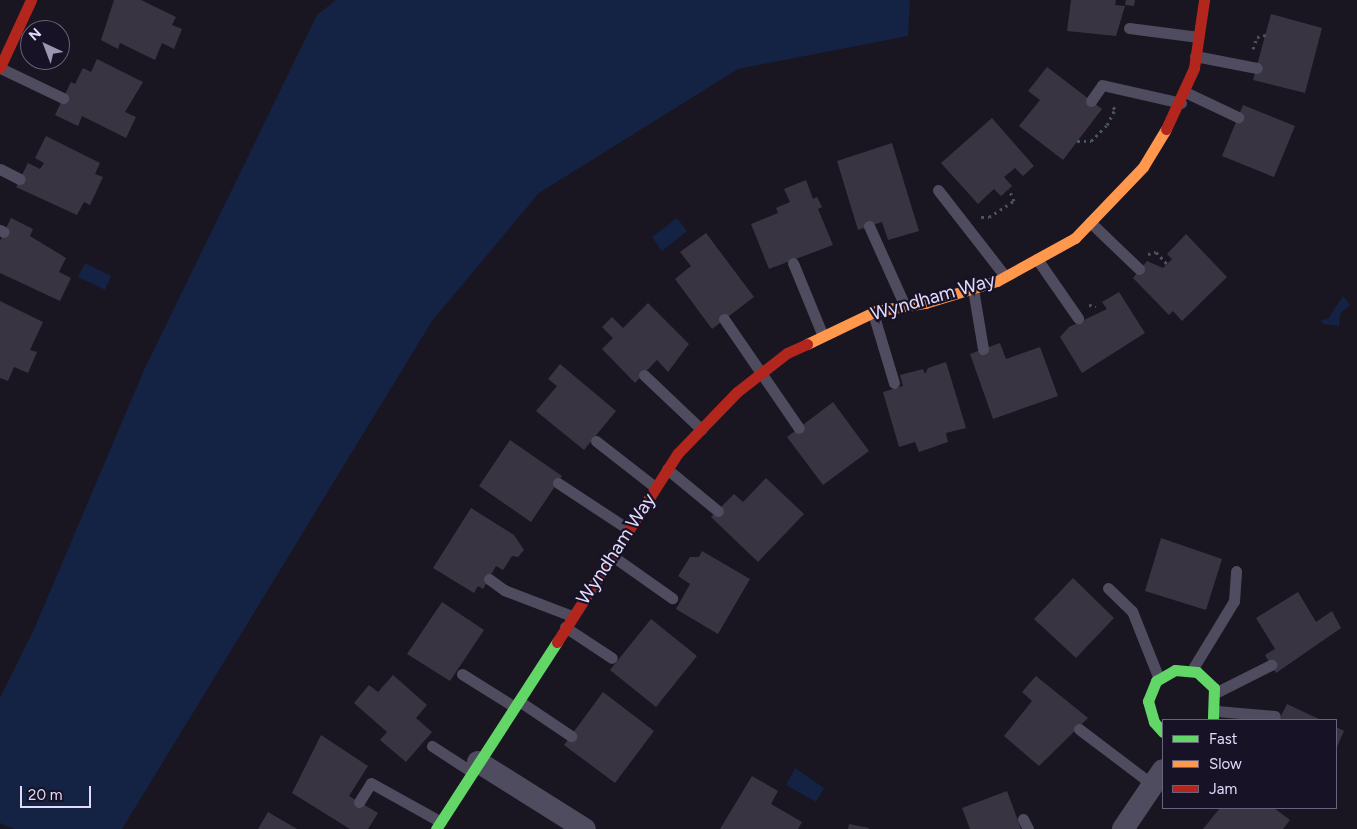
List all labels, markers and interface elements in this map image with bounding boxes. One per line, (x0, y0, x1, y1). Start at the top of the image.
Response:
north arrow (20, 20, 70, 70)
text: N (25, 24, 45, 44)
street label: Wyndham Way (868, 268, 998, 326)
street label: Wyndham Way (572, 489, 660, 609)
legend (1162, 719, 1337, 809)
text: Fast (1209, 730, 1237, 748)
text: Slow (1209, 755, 1242, 773)
scale bar (22, 776, 94, 808)
text: Jam (1209, 780, 1237, 798)
text: 20 m (28, 786, 62, 804)

